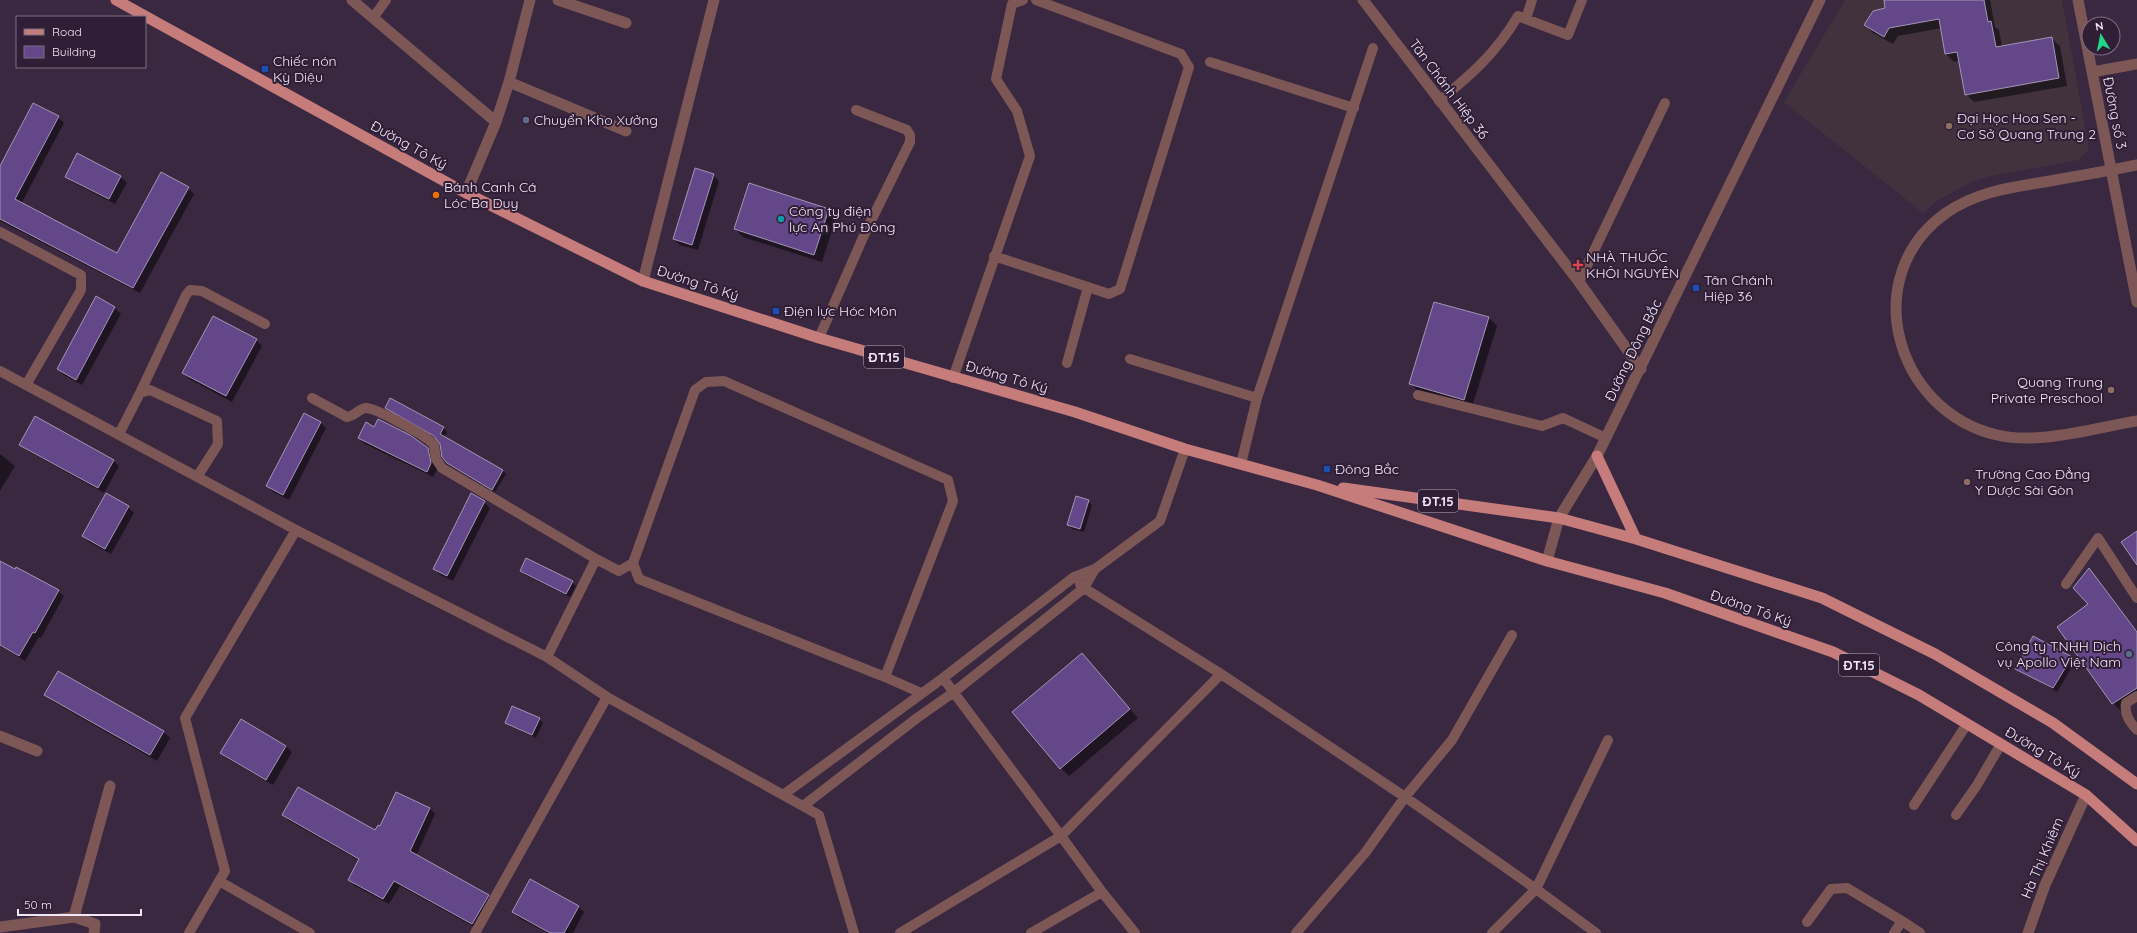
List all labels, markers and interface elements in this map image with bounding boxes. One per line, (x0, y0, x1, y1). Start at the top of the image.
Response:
legend (16, 16, 146, 68)
north arrow (2081, 16, 2121, 56)
text: N (2094, 19, 2104, 34)
text: Road (52, 24, 82, 39)
street label: Tân Chánh Hiệp 36 (1405, 35, 1493, 143)
text: Building (52, 44, 96, 59)
place label: Chiếc nón Kỳ Diệu (273, 52, 337, 86)
marker: Chiếc nón Kỳ Diệu (260, 64, 270, 74)
street label: Đường số 3 (2099, 75, 2131, 151)
place label: Đại Học Hoa Sen - Cơ Sở Quang Trung 2 (1957, 109, 2096, 143)
place label: Chuyển Kho Xưởng (534, 111, 658, 129)
marker: Chuyển Kho Xưởng (521, 115, 531, 125)
street label: Đường Tô Ký (367, 117, 451, 173)
marker: Đại Học Hoa Sen - Cơ Sở Quang Trung 2 (1944, 121, 1954, 131)
place label: Bánh Canh Cá Lóc Ba Duy (444, 178, 537, 212)
marker: Bánh Canh Cá Lóc Ba Duy (431, 190, 441, 200)
place label: Công ty điện lực An Phú Đông (789, 202, 896, 236)
marker: Công ty điện lực An Phú Đông (776, 214, 786, 224)
place label: NHÀ THUỐC KHÔI NGUYÊN (1586, 248, 1679, 282)
marker: NHÀ THUỐC KHÔI NGUYÊN (1573, 260, 1583, 270)
street label: Đường Tô Ký (655, 261, 741, 305)
place label: Tân Chánh Hiệp 36 (1704, 271, 1773, 305)
marker: Tân Chánh Hiệp 36 (1691, 283, 1701, 293)
street label: Đường Đông Bắc (1601, 296, 1665, 404)
place label: Điện lực Hóc Môn (784, 302, 897, 320)
marker: Điện lực Hóc Môn (771, 306, 781, 316)
road number: ĐT.15 (864, 346, 904, 368)
street label: Đường Tô Ký (964, 357, 1050, 397)
place label: Quang Trung Private Preschool (1991, 373, 2103, 407)
marker: Quang Trung Private Preschool (2106, 385, 2116, 395)
place label: Đông Bắc (1335, 460, 1399, 478)
marker: Đông Bắc (1322, 464, 1332, 474)
place label: Trường Cao Đẳng Y Dược Sài Gòn (1975, 465, 2090, 499)
marker: Trường Cao Đẳng Y Dược Sài Gòn (1962, 477, 1972, 487)
road number: ĐT.15 (1418, 490, 1458, 512)
street label: Đường Tô Ký (1708, 586, 1794, 630)
place label: Công ty TNHH Dịch vụ Apollo Việt Nam (1995, 637, 2121, 671)
marker: Công ty TNHH Dịch vụ Apollo Việt Nam (2124, 649, 2134, 659)
road number: ĐT.15 (1839, 654, 1879, 676)
street label: Đường Tô Ký (2002, 722, 2084, 782)
street label: Hà Thị Khiêm (2017, 815, 2067, 901)
scale bar (18, 891, 141, 917)
text: 50 m (24, 897, 52, 912)

